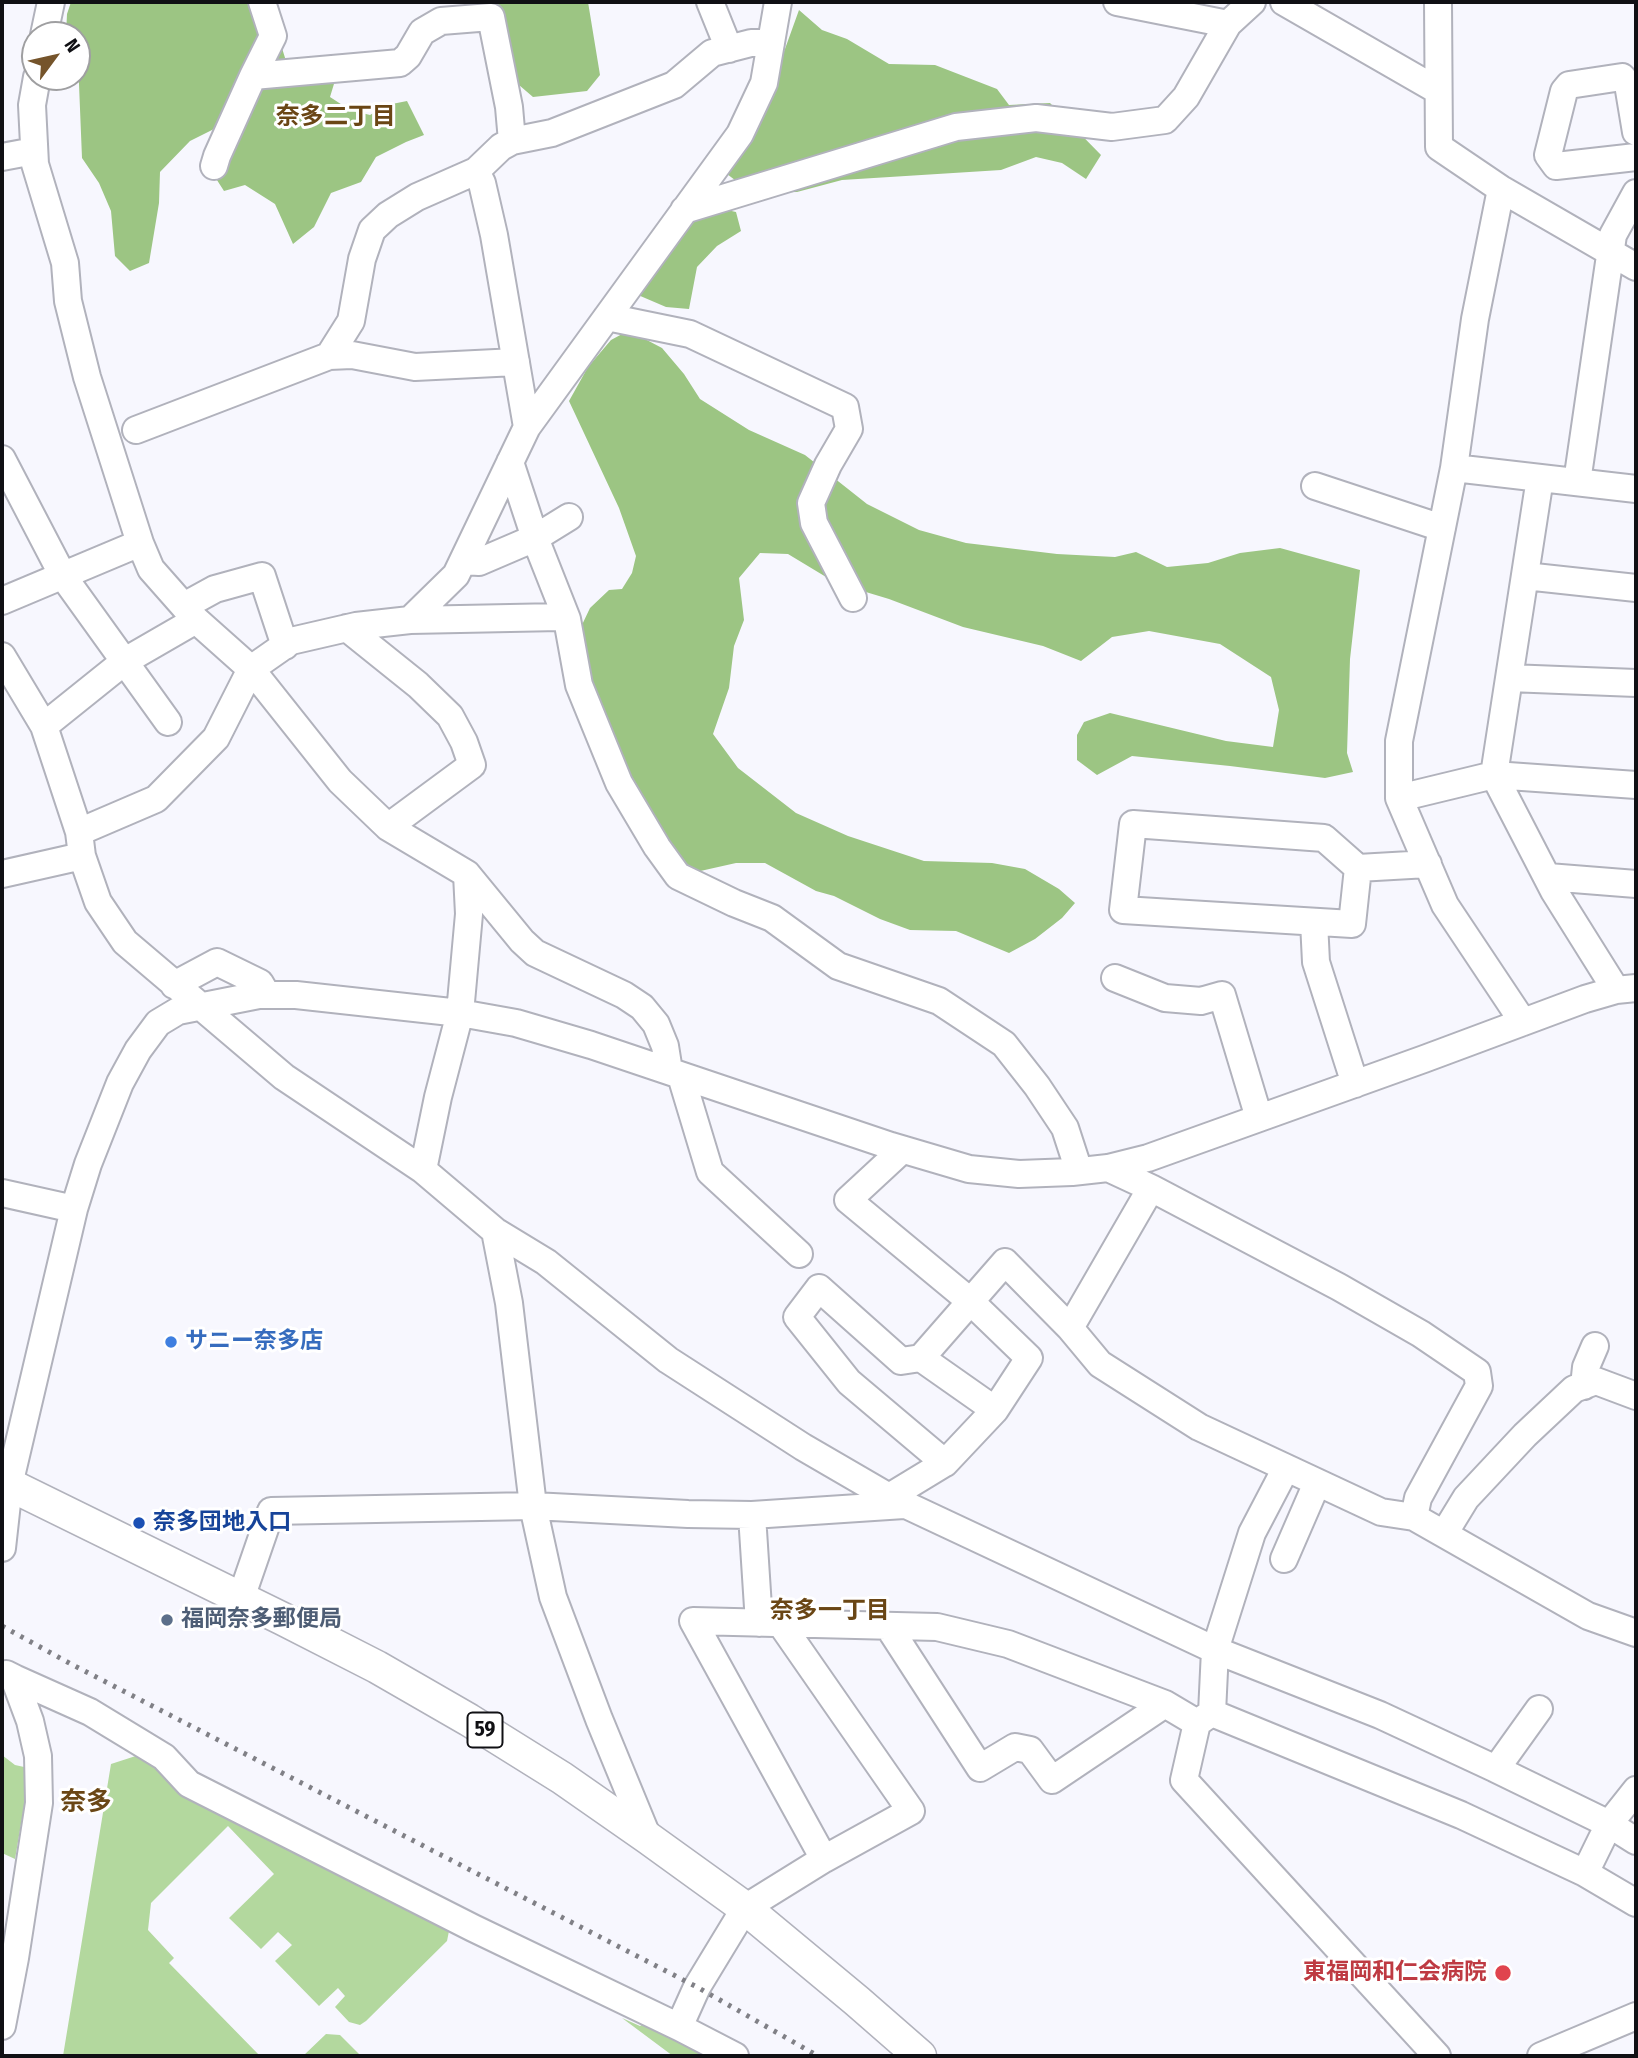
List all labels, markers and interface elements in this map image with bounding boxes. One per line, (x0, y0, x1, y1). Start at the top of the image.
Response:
north arrow (21, 21, 91, 91)
text: N (60, 34, 85, 56)
district label: 奈多二丁目 (276, 103, 396, 131)
place label: サニー奈多店 (185, 1328, 323, 1356)
marker: サニー奈多店 (163, 1334, 179, 1350)
place label: 奈多団地入口 (153, 1509, 291, 1537)
marker: 奈多団地入口 (131, 1515, 147, 1531)
district label: 奈多一丁目 (770, 1597, 890, 1625)
place label: 福岡奈多郵便局 (181, 1606, 342, 1634)
marker: 福岡奈多郵便局 (159, 1612, 175, 1628)
road number: 59 (468, 1712, 503, 1748)
district label: 奈多 (60, 1787, 112, 1819)
place label: 東福岡和仁会病院 (1303, 1959, 1487, 1987)
marker: 東福岡和仁会病院 (1493, 1963, 1513, 1983)

